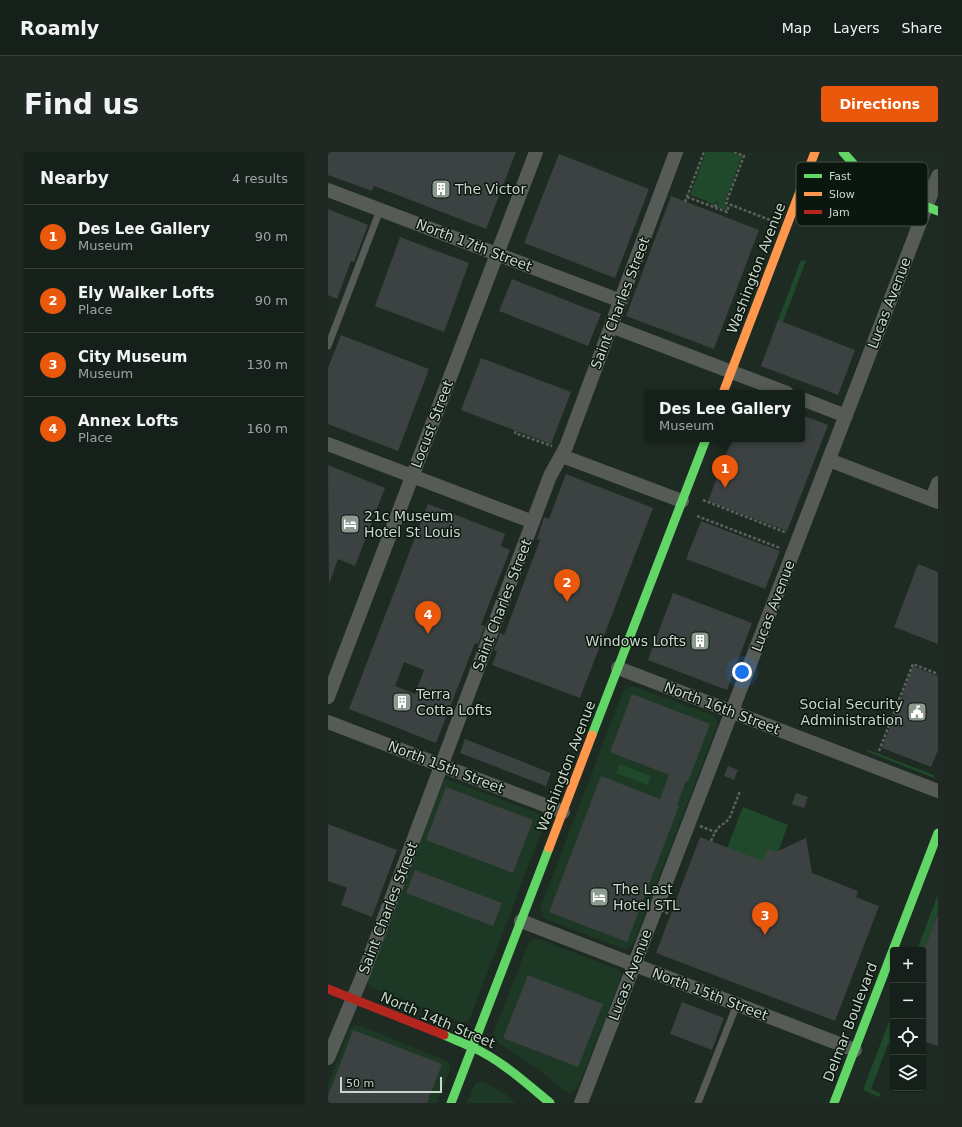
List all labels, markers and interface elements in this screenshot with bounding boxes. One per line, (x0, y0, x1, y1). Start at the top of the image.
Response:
text: Roamly (20, 17, 99, 39)
text: Map (782, 20, 811, 36)
text: Layers (833, 20, 880, 36)
text: Share (902, 20, 942, 36)
button: Directions (821, 86, 938, 122)
text: Find us (24, 88, 139, 121)
legend (796, 162, 928, 226)
text: Nearby (40, 168, 109, 188)
text: Fast (829, 170, 852, 183)
text: 4 results (232, 171, 288, 186)
building icon: The Victor (430, 178, 452, 200)
place label: The Victor (454, 181, 526, 197)
text: Slow (829, 188, 855, 201)
street label: Washington Avenue (724, 200, 788, 336)
text: Jam (828, 206, 850, 219)
street label: North 17th Street (414, 216, 535, 275)
text: Des Lee Gallery (78, 220, 210, 238)
text: 1 (48, 229, 58, 244)
text: 90 m (255, 229, 288, 244)
street label: Saint Charles Street (587, 234, 653, 371)
text: Museum (78, 238, 133, 253)
street label: Lucas Avenue (864, 255, 914, 351)
text: Ely Walker Lofts (78, 284, 215, 302)
text: 2 (48, 293, 58, 308)
text: 90 m (255, 293, 288, 308)
text: Place (78, 302, 113, 317)
text: City Museum (78, 348, 187, 366)
text: 3 (48, 357, 58, 372)
text: 130 m (246, 357, 288, 372)
text: Museum (78, 366, 133, 381)
street label: Locust Street (408, 377, 456, 470)
popup (645, 390, 805, 442)
text: Des Lee Gallery (659, 400, 791, 418)
text: Annex Lofts (78, 412, 179, 430)
text: Museum (659, 418, 714, 433)
text: 4 (48, 421, 58, 436)
text: 160 m (246, 421, 288, 436)
text: Place (78, 430, 113, 445)
pin: 1 (712, 455, 738, 488)
place label: 21c Museum Hotel St Louis (364, 508, 461, 540)
hotel icon: 21c Museum Hotel St Louis (339, 513, 361, 535)
street label: Saint Charles Street (469, 536, 535, 673)
street label: Lucas Avenue (748, 558, 798, 654)
pin: 2 (554, 569, 580, 602)
pin: 4 (415, 601, 441, 634)
building icon: Windows Lofts (689, 630, 711, 652)
place label: Windows Lofts (585, 633, 686, 649)
your location (732, 662, 752, 682)
street label: North 16th Street (662, 679, 783, 738)
place label: Terra Cotta Lofts (415, 686, 492, 718)
building icon: Terra Cotta Lofts (391, 691, 413, 713)
place label: Social Security Administration (800, 696, 903, 728)
street label: Washington Avenue (534, 698, 598, 834)
public building icon: Social Security Administration (906, 701, 928, 723)
street label: North 15th Street (386, 738, 507, 797)
street label: Saint Charles Street (355, 839, 421, 976)
place label: The Last Hotel STL (612, 881, 680, 913)
hotel icon: The Last Hotel STL (588, 886, 610, 908)
pin: 3 (752, 902, 778, 935)
street label: Lucas Avenue (605, 927, 655, 1023)
map controls (890, 947, 926, 1091)
button: + (890, 947, 926, 983)
street label: Delmar Boulevard (820, 960, 880, 1084)
street label: North 15th Street (650, 965, 771, 1024)
button: − (890, 983, 926, 1019)
street label: North 14th Street (378, 989, 498, 1052)
button: locate (890, 1019, 926, 1055)
button: layers (890, 1055, 926, 1091)
scale bar (340, 1075, 442, 1094)
text: 50 m (346, 1077, 374, 1090)

